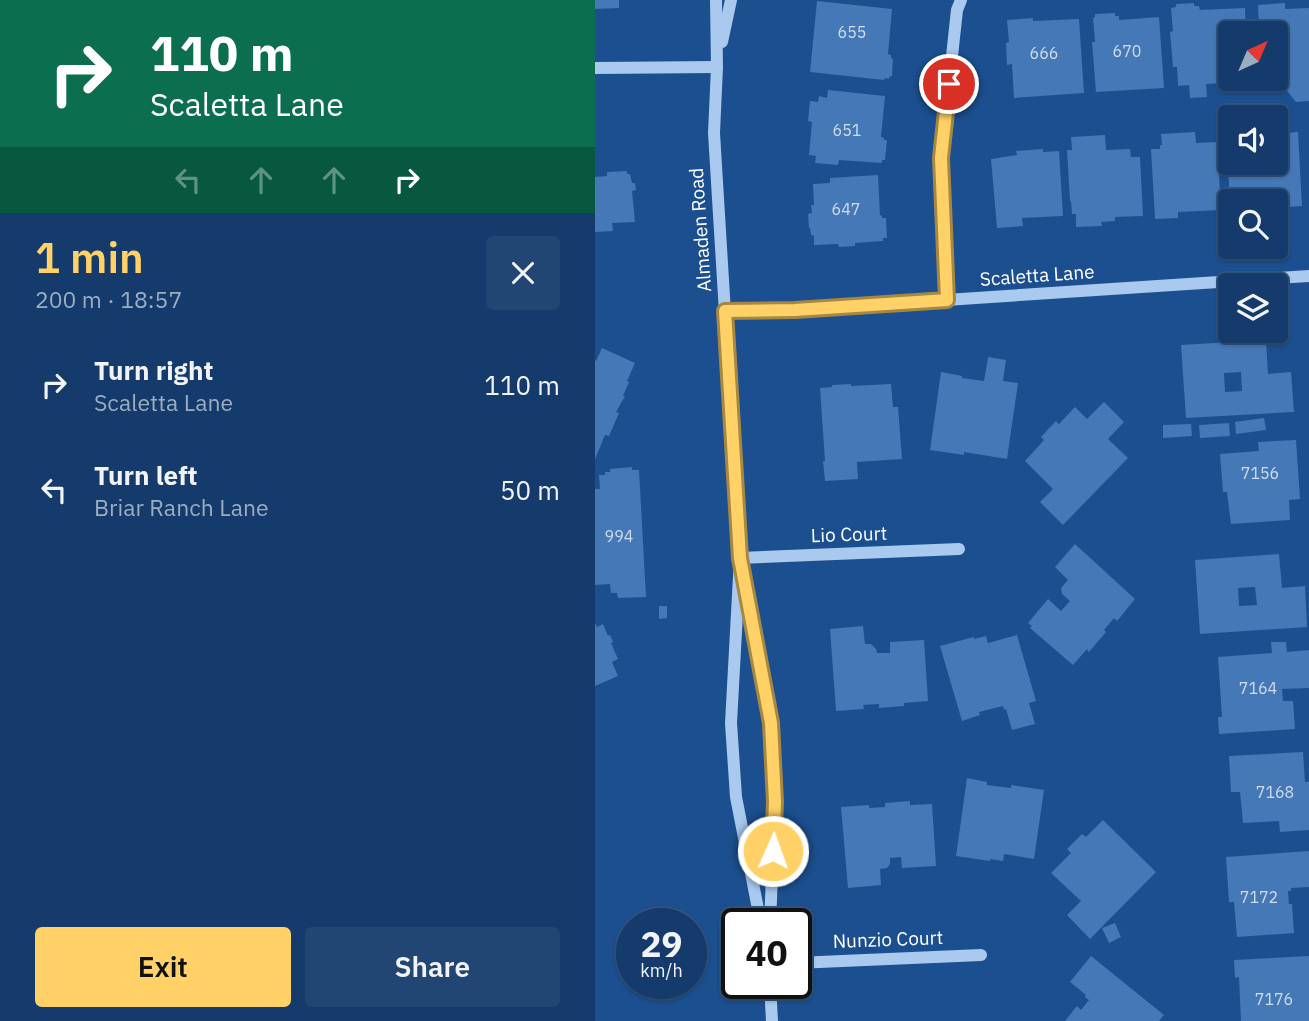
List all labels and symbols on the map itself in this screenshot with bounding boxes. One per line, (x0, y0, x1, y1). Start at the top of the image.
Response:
north arrow (1218, 21, 1288, 91)
house number: 655 (838, 22, 866, 42)
house number: 670 (1113, 41, 1141, 61)
house number: 666 (1030, 43, 1058, 63)
pin (919, 54, 979, 114)
house number: 651 (833, 120, 861, 140)
street label: Almaden Road (684, 167, 716, 293)
house number: 647 (832, 199, 860, 219)
street label: Scaletta Lane (979, 259, 1095, 291)
house number: 7156 (1241, 463, 1279, 483)
street label: Lio Court (810, 521, 888, 547)
house number: 994 (605, 526, 633, 546)
house number: 7164 (1239, 678, 1277, 698)
house number: 7168 (1256, 782, 1294, 802)
position arrow (736, 814, 810, 888)
house number: 7172 (1240, 887, 1278, 907)
speed limit sign: 40 (721, 908, 812, 999)
street label: Nunzio Court (832, 925, 944, 953)
house number: 7176 (1255, 989, 1293, 1009)

